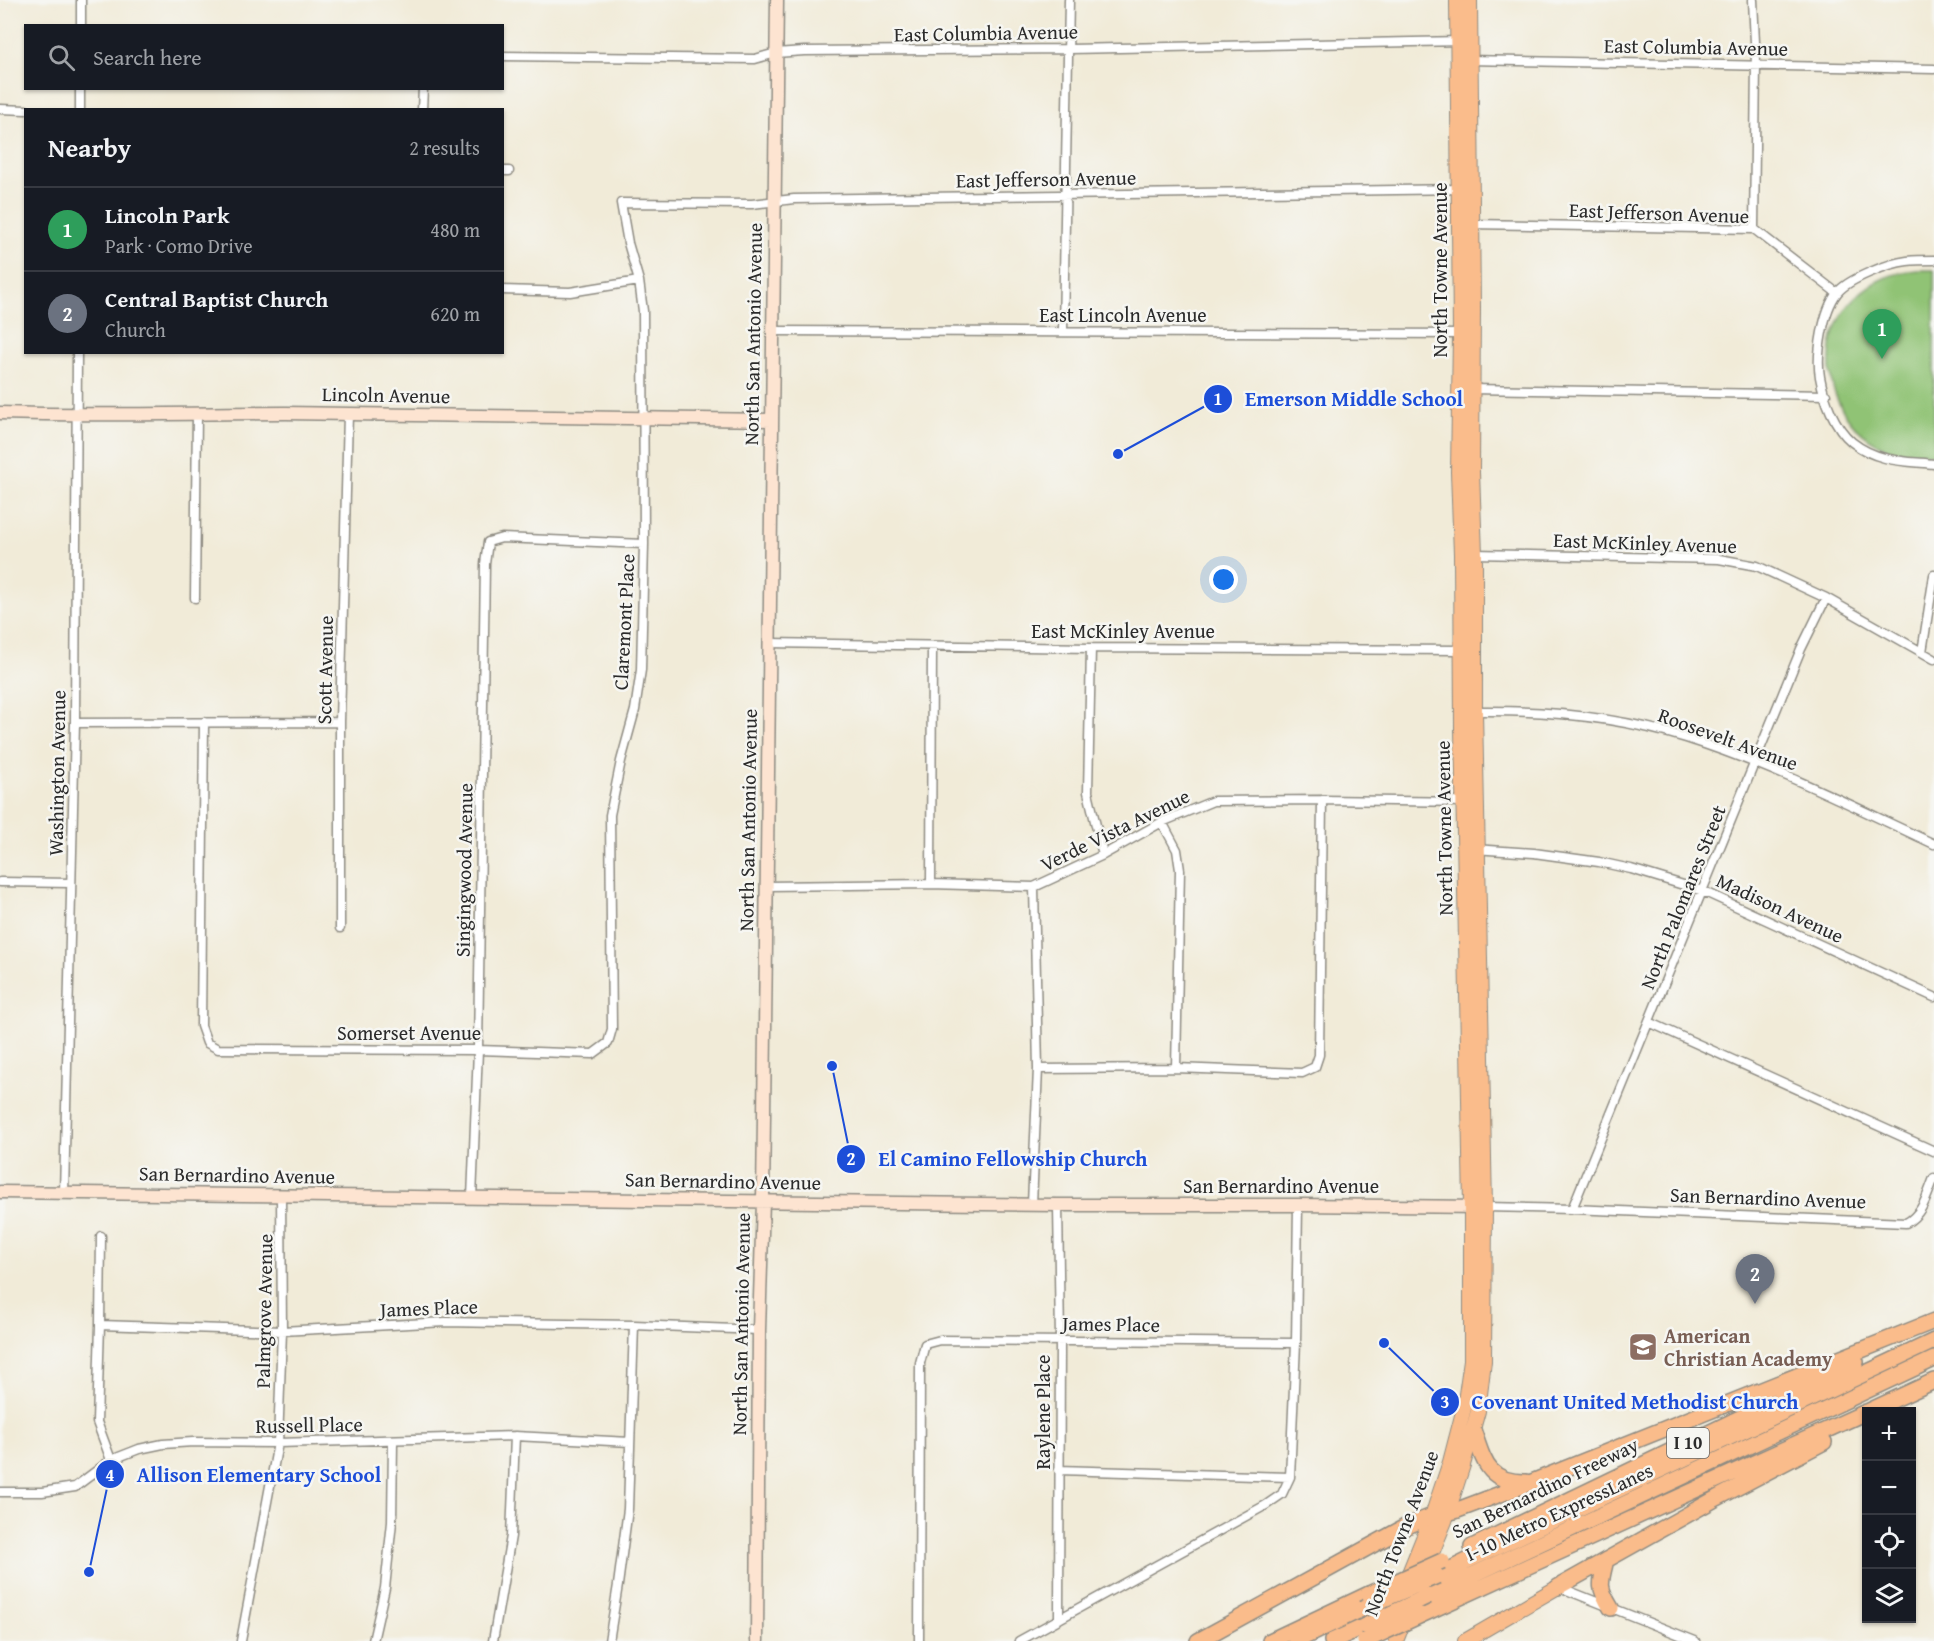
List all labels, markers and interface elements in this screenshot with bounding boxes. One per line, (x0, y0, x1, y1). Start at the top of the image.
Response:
street label: East Columbia Avenue (894, 16, 1078, 49)
search box (24, 24, 504, 90)
street label: East Columbia Avenue (1604, 30, 1788, 63)
icon: search (45, 41, 78, 74)
text: Search here (93, 41, 202, 73)
text: Nearby (48, 128, 131, 167)
text: 2 results (409, 133, 480, 162)
street label: East Jefferson Avenue (956, 162, 1136, 195)
street label: North Towne Avenue (1425, 182, 1454, 358)
street label: East Jefferson Avenue (1568, 195, 1750, 230)
text: Lincoln Park (105, 199, 229, 231)
text: 1 (62, 215, 73, 244)
text: 480 m (430, 215, 480, 244)
street label: North San Antonio Avenue (736, 222, 769, 446)
text: Park · Como Drive (105, 231, 253, 260)
text: Central Baptist Church (105, 283, 328, 315)
text: 2 (62, 299, 73, 328)
text: 620 m (430, 299, 480, 328)
street label: East Lincoln Avenue (1039, 300, 1207, 329)
pin: 1 (1862, 310, 1902, 359)
text: Church (105, 315, 166, 344)
street label: Lincoln Avenue (322, 379, 450, 410)
callout: Emerson Middle School (1203, 379, 1475, 418)
text: Emerson Middle School (1245, 383, 1464, 414)
text: 1 (1213, 385, 1223, 412)
street label: East McKinley Avenue (1553, 525, 1737, 560)
street label: Claremont Place (605, 553, 642, 691)
your location (1209, 565, 1238, 594)
street label: Scott Avenue (309, 615, 340, 725)
street label: East McKinley Avenue (1031, 616, 1215, 645)
street label: Washington Avenue (41, 690, 72, 856)
street label: Roosevelt Avenue (1654, 700, 1802, 777)
street label: North San Antonio Avenue (731, 708, 764, 932)
street label: North Towne Avenue (1427, 740, 1460, 916)
street label: Verde Vista Avenue (1035, 781, 1194, 878)
street label: Singingwood Avenue (447, 783, 480, 957)
street label: North Palomares Street (1632, 800, 1733, 993)
street label: Madison Avenue (1712, 865, 1849, 950)
street label: Somerset Avenue (337, 1018, 481, 1047)
callout: El Camino Fellowship Church (836, 1139, 1159, 1178)
text: El Camino Fellowship Church (878, 1143, 1148, 1174)
text: 2 (846, 1145, 856, 1172)
street label: San Bernardino Avenue (139, 1158, 335, 1191)
street label: San Bernardino Avenue (625, 1164, 821, 1197)
street label: San Bernardino Avenue (1183, 1171, 1379, 1200)
street label: San Bernardino Avenue (1670, 1180, 1867, 1215)
street label: North San Antonio Avenue (724, 1212, 757, 1436)
street label: Palmgrove Avenue (248, 1233, 279, 1389)
pin: 2 (1736, 1254, 1774, 1304)
street label: James Place (377, 1291, 478, 1324)
street label: James Place (1059, 1308, 1160, 1339)
place label: American Christian Academy (1664, 1321, 1833, 1373)
school or university icon: American Christian Academy (1627, 1331, 1659, 1363)
street label: Raylene Place (1028, 1354, 1057, 1470)
callout: Covenant United Methodist Church (1430, 1382, 1811, 1421)
text: Covenant United Methodist Church (1472, 1386, 1799, 1417)
text: 3 (1440, 1388, 1450, 1415)
map controls (1862, 1407, 1916, 1623)
button: + (1862, 1407, 1916, 1461)
street label: Russell Place (255, 1409, 363, 1440)
road number: I 10 (1667, 1428, 1709, 1458)
street label: San Bernardino Freeway (1447, 1430, 1643, 1545)
street label: North Towne Avenue (1356, 1446, 1445, 1620)
callout: Allison Elementary School (95, 1455, 393, 1494)
street label: I-10 Metro ExpressLanes (1460, 1455, 1657, 1568)
text: Allison Elementary School (137, 1459, 382, 1490)
text: 4 (105, 1461, 115, 1488)
button: − (1862, 1461, 1916, 1515)
button: locate (1862, 1515, 1916, 1569)
button: layers (1862, 1569, 1916, 1623)

